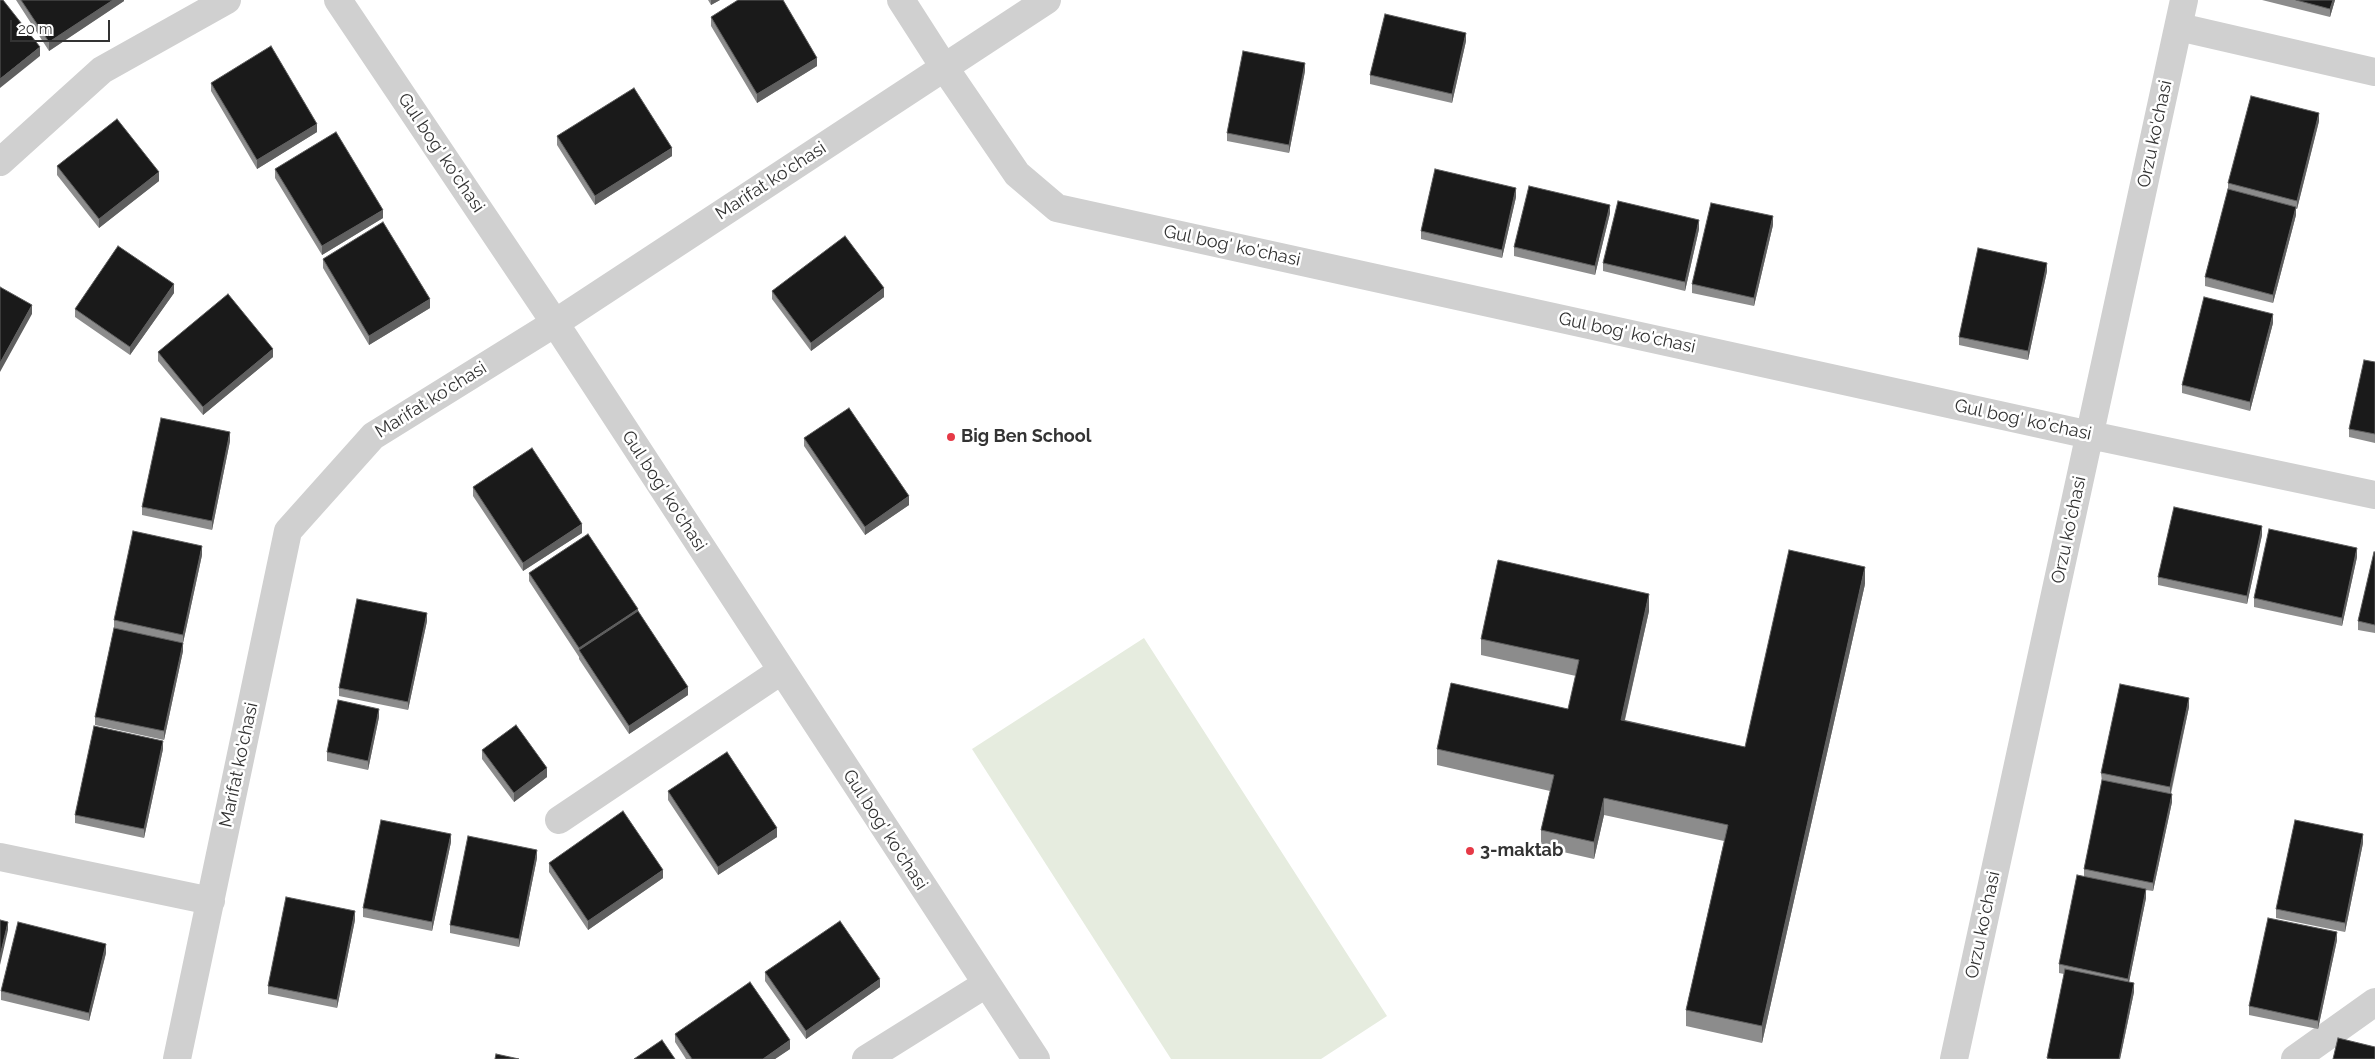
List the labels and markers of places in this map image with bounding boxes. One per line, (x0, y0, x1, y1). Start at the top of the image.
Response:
place label: Big Ben School (961, 426, 1091, 448)
marker: Big Ben School (945, 431, 957, 443)
place label: 3-maktab (1480, 840, 1563, 862)
marker: 3-maktab (1464, 845, 1476, 857)

